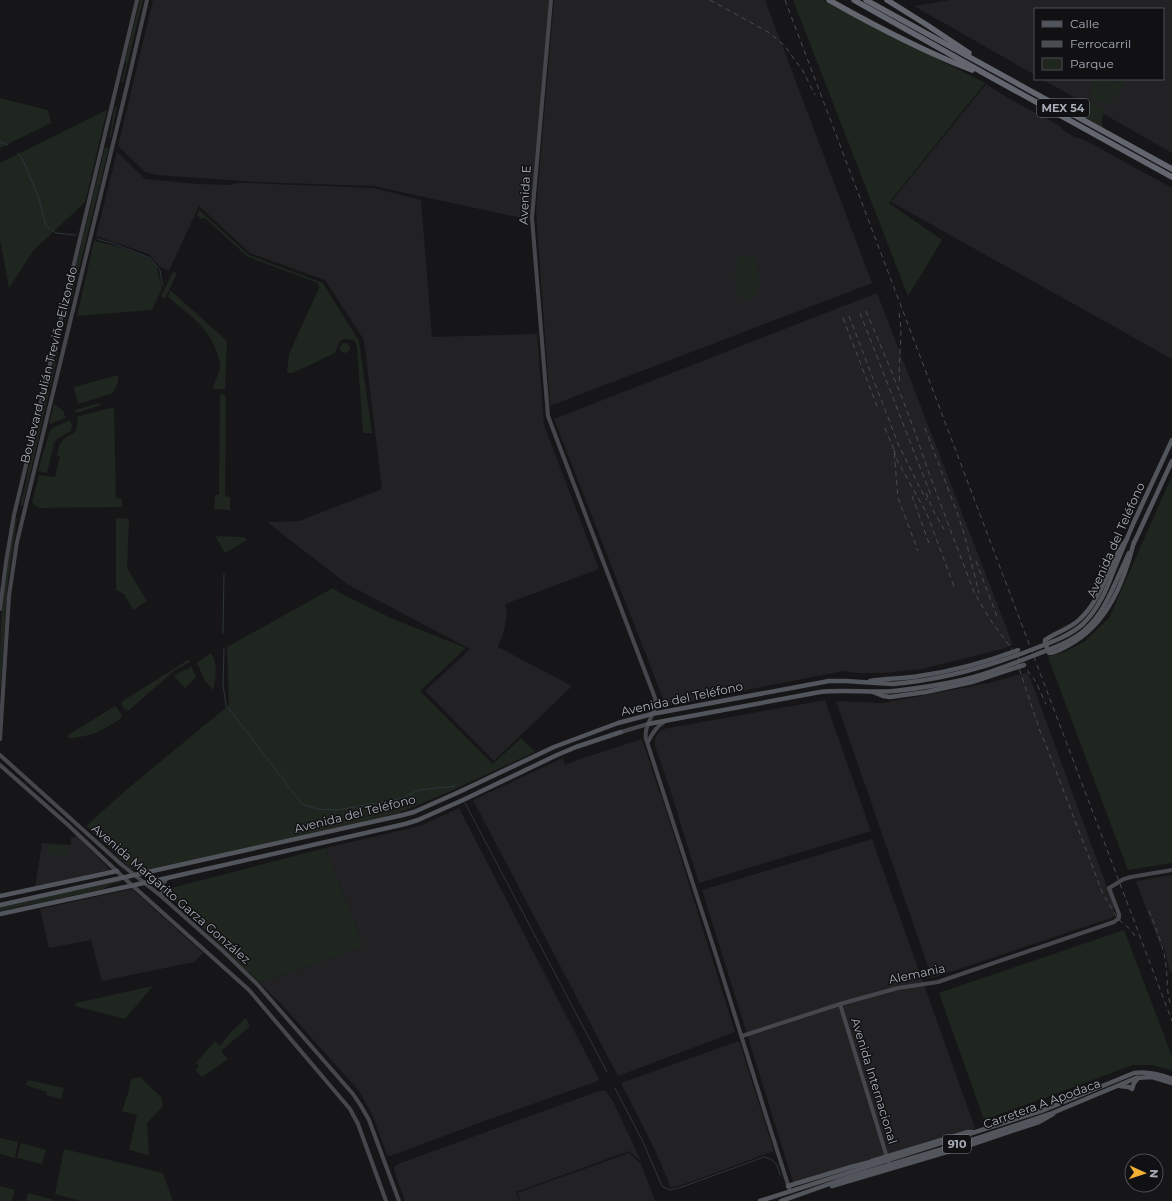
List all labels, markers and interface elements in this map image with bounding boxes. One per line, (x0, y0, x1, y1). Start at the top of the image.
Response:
legend (1034, 8, 1164, 80)
text: Calle (1070, 16, 1099, 31)
text: Ferrocarril (1070, 36, 1131, 51)
text: Parque (1070, 56, 1114, 71)
road number: MEX 54 (1037, 99, 1089, 117)
street label: Avenida E (515, 165, 534, 225)
street label: Boulevard Julián Treviño Elizondo (17, 265, 80, 465)
street label: Avenida del Teléfono (1083, 480, 1148, 600)
street label: Avenida del Teléfono (619, 678, 744, 719)
street label: Avenida del Teléfono (293, 791, 417, 836)
street label: Avenida Margarito Garza González (89, 821, 254, 967)
street label: Alemania (887, 960, 946, 987)
street label: Avenida Internacional (848, 1016, 901, 1146)
street label: Carretera A Apodaca (981, 1075, 1102, 1132)
road number: 910 (943, 1135, 971, 1153)
north arrow (1124, 1153, 1164, 1193)
text: N (1147, 1169, 1161, 1178)

